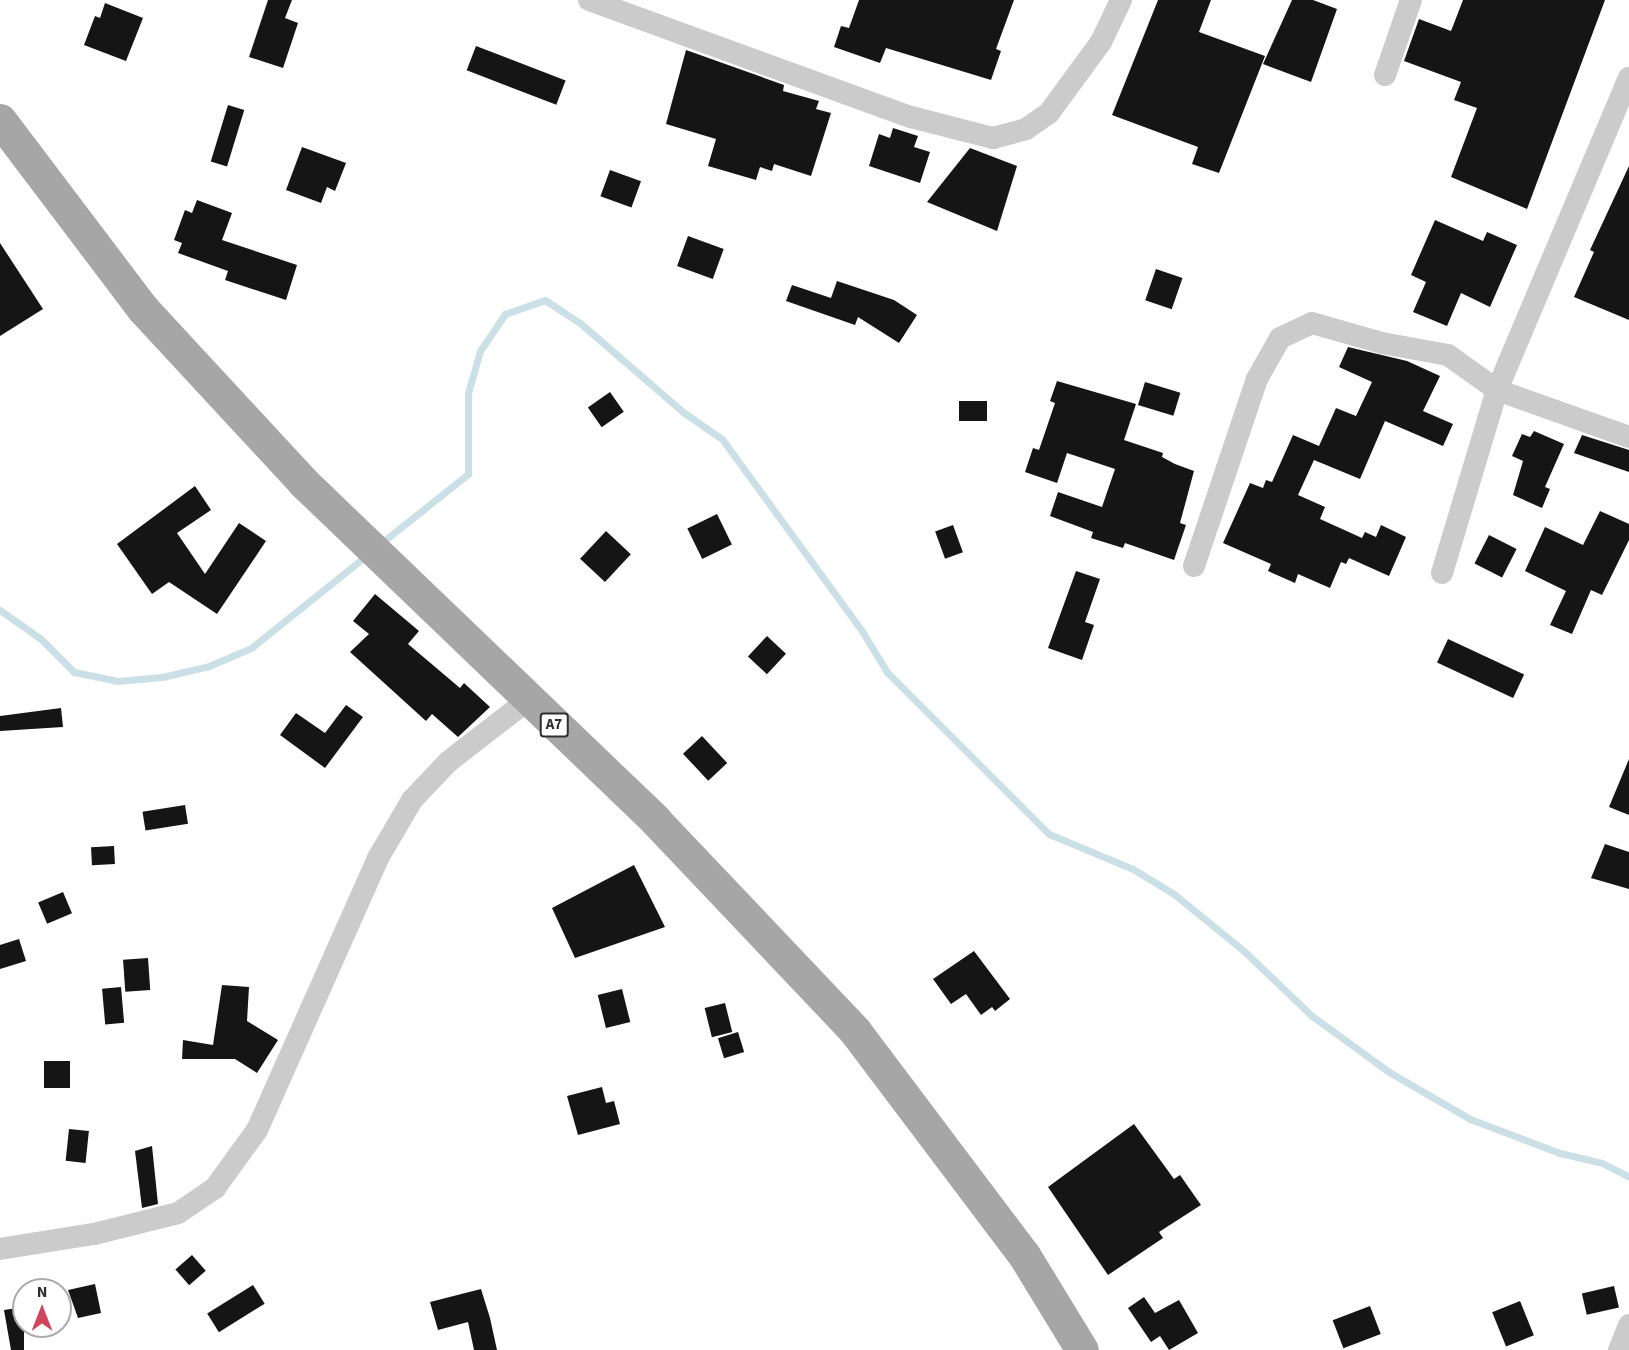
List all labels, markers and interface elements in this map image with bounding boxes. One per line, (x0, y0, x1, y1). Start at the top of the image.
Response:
road number: A7 (539, 713, 569, 737)
north arrow (12, 1278, 72, 1338)
text: N (37, 1281, 47, 1303)

